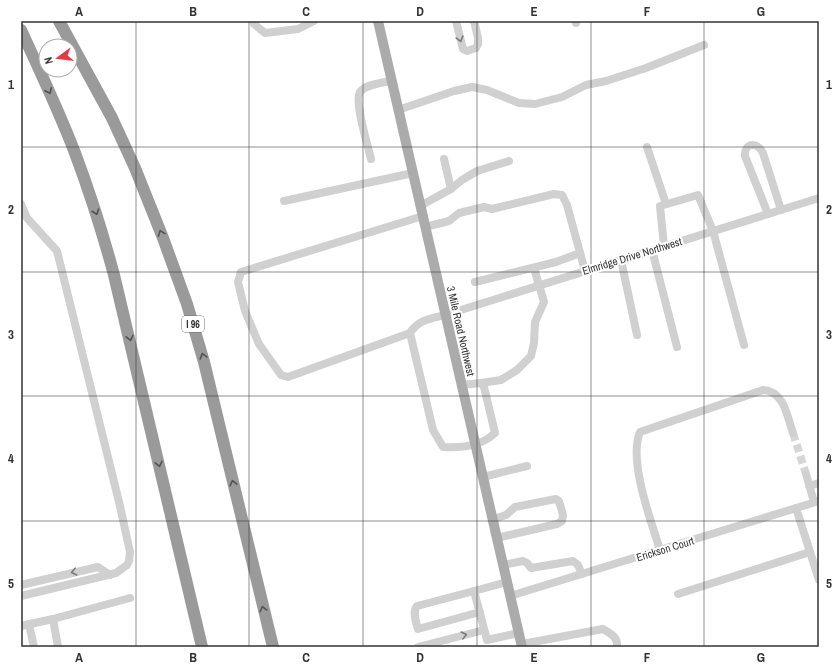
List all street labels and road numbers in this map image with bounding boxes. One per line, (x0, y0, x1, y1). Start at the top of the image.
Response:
street label: Elmridge Drive Northwest (581, 234, 684, 278)
street label: 3 Mile Road Northwest (444, 285, 478, 378)
road number: I 96 (182, 316, 204, 332)
street label: Erickson Court (634, 533, 696, 564)

